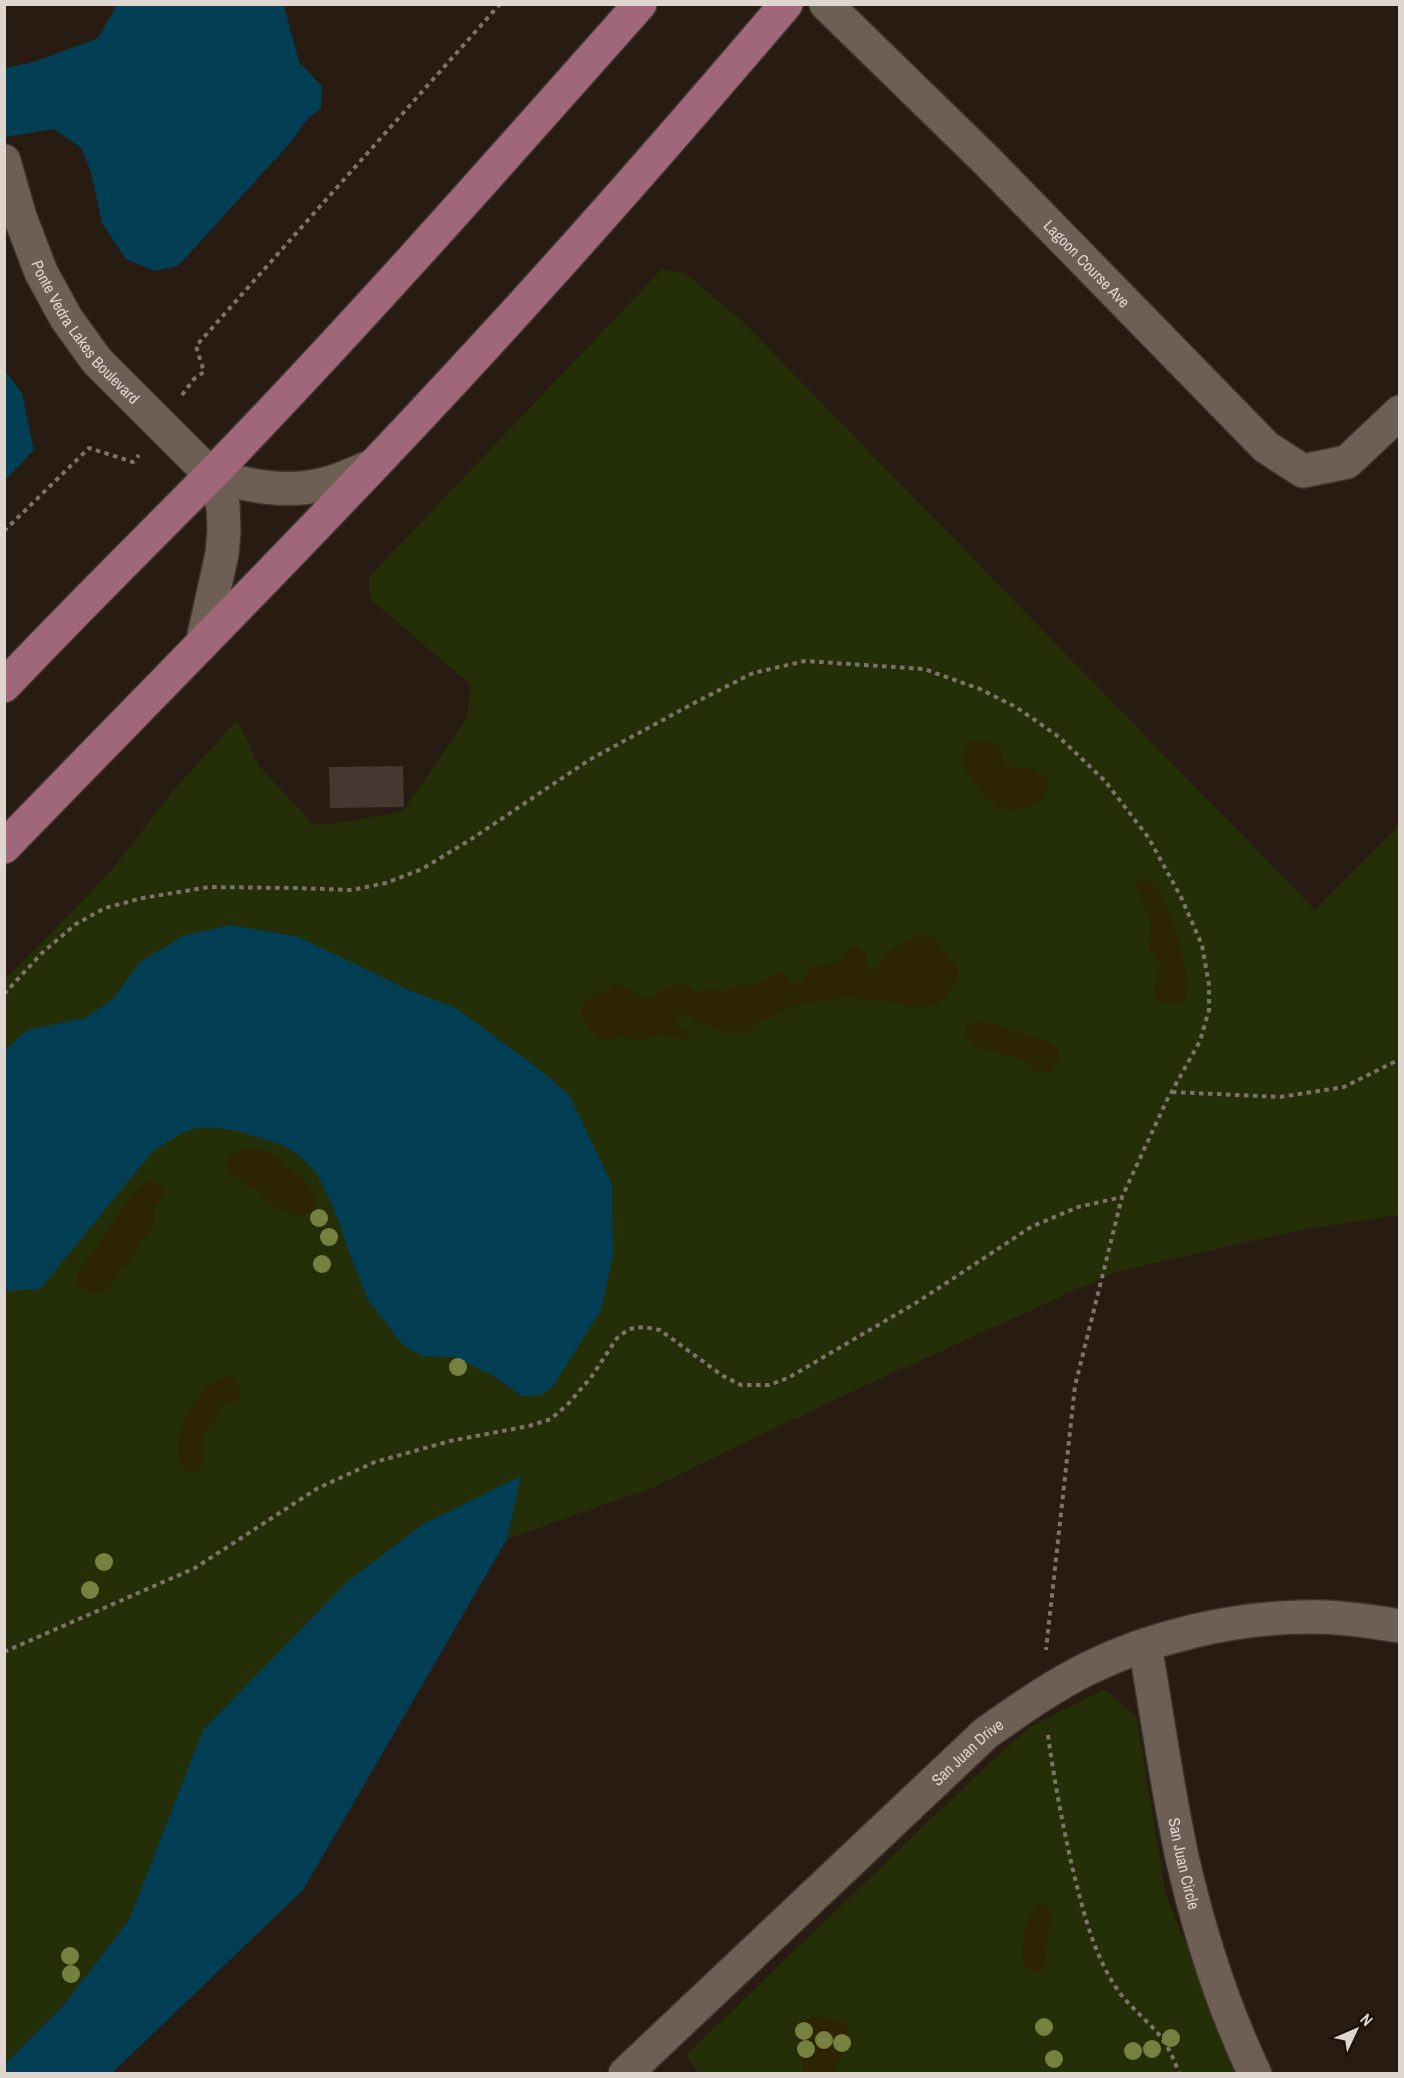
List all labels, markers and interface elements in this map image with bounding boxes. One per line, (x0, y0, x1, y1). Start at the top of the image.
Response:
street label: Lagoon Course Ave (1039, 215, 1135, 312)
street label: Ponte Vedra Lakes Boulevard (26, 257, 145, 409)
street label: San Juan Drive (926, 1713, 1008, 1790)
street label: San Juan Circle (1163, 1816, 1206, 1912)
north arrow (1326, 2000, 1386, 2060)
text: N (1356, 2009, 1378, 2031)

